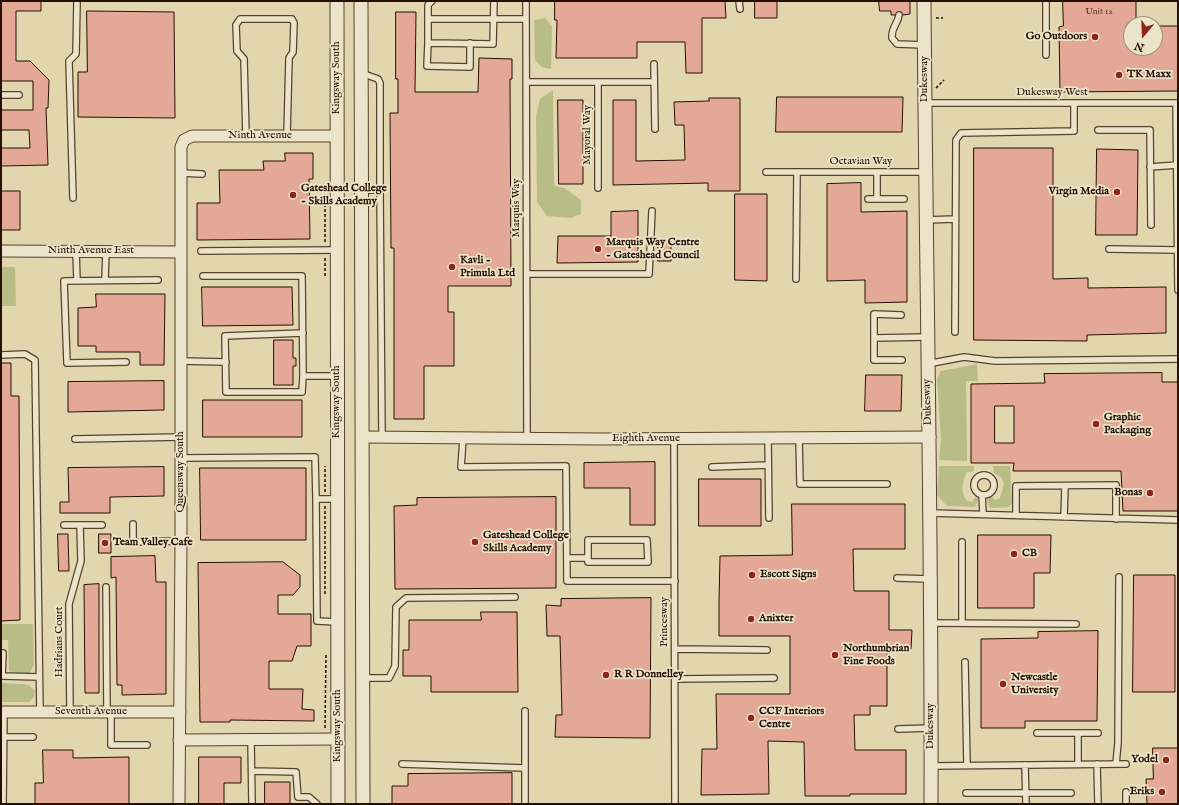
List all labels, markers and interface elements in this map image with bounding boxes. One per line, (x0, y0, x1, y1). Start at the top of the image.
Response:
house number: Unit 12 (1085, 7, 1113, 17)
north arrow (1123, 16, 1163, 56)
place label: Go Outdoors (1026, 30, 1087, 44)
marker: Go Outdoors (1090, 32, 1100, 42)
text: N (1133, 38, 1146, 55)
street label: Kingsway South (330, 41, 344, 115)
street label: Dukesway (918, 56, 932, 102)
place label: TK Maxx (1127, 68, 1171, 82)
marker: TK Maxx (1114, 70, 1124, 80)
street label: Dukesway West (1016, 86, 1088, 100)
street label: Mayoral Way (581, 105, 595, 165)
street label: Ninth Avenue (228, 129, 292, 143)
street label: Octavian Way (830, 155, 892, 169)
street label: Marquis Way (510, 178, 524, 238)
place label: Gateshead College - Skills Academy (301, 182, 387, 208)
place label: Virgin Media (1049, 185, 1109, 199)
marker: Virgin Media (1112, 187, 1122, 197)
marker: Gateshead College - Skills Academy (288, 190, 298, 200)
place label: Marquis Way Centre - Gateshead Council (606, 236, 700, 262)
street label: Ninth Avenue East (48, 244, 134, 258)
marker: Marquis Way Centre - Gateshead Council (593, 244, 603, 254)
place label: Kavli - Primula Ltd (460, 254, 515, 280)
marker: Kavli - Primula Ltd (447, 262, 457, 272)
street label: Kingsway South (330, 365, 344, 439)
street label: Dukesway (921, 379, 935, 425)
place label: Graphic Packaging (1104, 411, 1151, 437)
marker: Graphic Packaging (1091, 419, 1101, 429)
street label: Queensway South (174, 431, 188, 513)
street label: Eighth Avenue (612, 432, 680, 446)
place label: Bonas (1114, 486, 1142, 500)
marker: Bonas (1145, 488, 1155, 498)
place label: Gateshead College Skills Academy (483, 529, 569, 555)
place label: Team Valley Cafe (113, 536, 192, 550)
marker: Gateshead College Skills Academy (470, 537, 480, 547)
marker: Team Valley Cafe (100, 538, 110, 548)
place label: CB (1022, 547, 1037, 561)
marker: CB (1009, 549, 1019, 559)
place label: Escott Signs (760, 568, 816, 582)
marker: Escott Signs (747, 570, 757, 580)
street label: Princesway (658, 597, 672, 647)
street label: Hadrians Court (53, 606, 67, 678)
place label: Anixter (759, 612, 793, 626)
marker: Anixter (746, 614, 756, 624)
place label: Northumbrian Fine Foods (843, 642, 909, 668)
marker: Northumbrian Fine Foods (830, 650, 840, 660)
place label: R R Donnelley (614, 668, 683, 682)
marker: R R Donnelley (601, 670, 611, 680)
place label: Newcastle University (1011, 671, 1059, 697)
marker: Newcastle University (998, 679, 1008, 689)
street label: Kingsway South (331, 689, 345, 763)
street label: Dukesway (924, 703, 938, 749)
street label: Seventh Avenue (55, 705, 127, 719)
place label: CCF Interiors Centre (759, 705, 824, 731)
marker: CCF Interiors Centre (746, 713, 756, 723)
place label: Yodel (1131, 753, 1158, 767)
marker: Yodel (1161, 755, 1171, 765)
place label: Eriks (1130, 785, 1154, 799)
marker: Eriks (1157, 787, 1167, 797)

